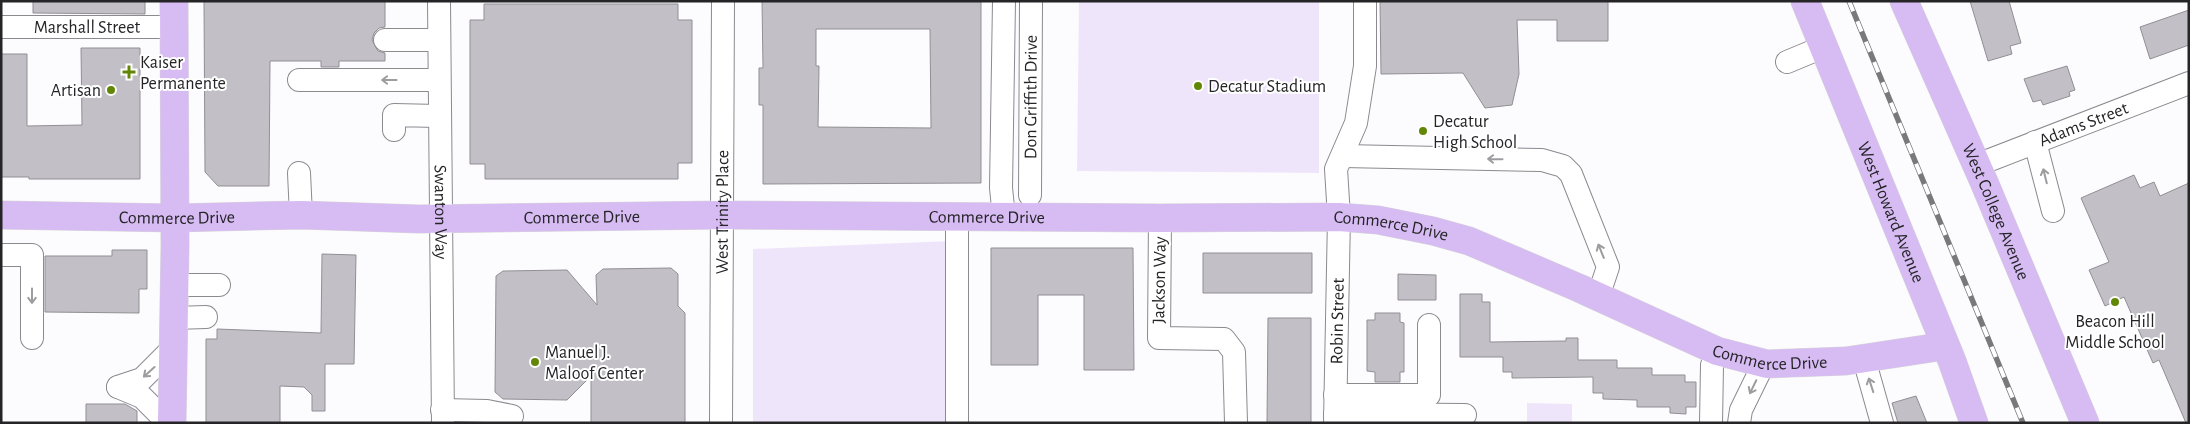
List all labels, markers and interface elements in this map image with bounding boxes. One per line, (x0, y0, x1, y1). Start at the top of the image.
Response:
street label: Marshall Street (34, 19, 141, 37)
street label: Don Griffith Drive (1022, 35, 1041, 159)
place label: Kaiser Permanente (140, 54, 226, 93)
marker: Kaiser Permanente (122, 65, 136, 79)
one-way arrow (382, 75, 398, 85)
place label: Decatur Stadium (1208, 78, 1326, 96)
marker: Decatur Stadium (1192, 80, 1204, 92)
place label: Artisan (51, 82, 101, 100)
marker: Artisan (105, 84, 117, 96)
street label: Adams Street (2037, 99, 2131, 150)
place label: Decatur High School (1433, 113, 1517, 152)
marker: Decatur High School (1417, 125, 1429, 137)
street label: West Howard Avenue (1854, 140, 1927, 285)
street label: West College Avenue (1958, 141, 2032, 283)
street label: West Trinity Place (714, 150, 732, 274)
one-way arrow (1487, 154, 1504, 164)
street label: Swanton Way (431, 165, 449, 260)
one-way arrow (2040, 169, 2049, 185)
street label: Commerce Drive (524, 208, 640, 228)
street label: Commerce Drive (929, 208, 1045, 227)
street label: Commerce Drive (119, 209, 235, 228)
street label: Commerce Drive (1334, 209, 1450, 245)
street label: Jackson Way (1150, 236, 1170, 324)
one-way arrow (1596, 243, 1605, 258)
street label: Robin Street (1328, 277, 1348, 364)
one-way arrow (27, 288, 37, 304)
marker: Beacon Hill Middle School (2109, 296, 2121, 308)
place label: Beacon Hill Middle School (2065, 313, 2165, 352)
street label: Commerce Drive (1710, 342, 1828, 374)
place label: Manuel J. Maloof Center (545, 344, 644, 383)
marker: Manuel J. Maloof Center (529, 356, 541, 368)
one-way arrow (143, 366, 156, 378)
one-way arrow (1866, 378, 1876, 394)
one-way arrow (1748, 379, 1758, 394)

